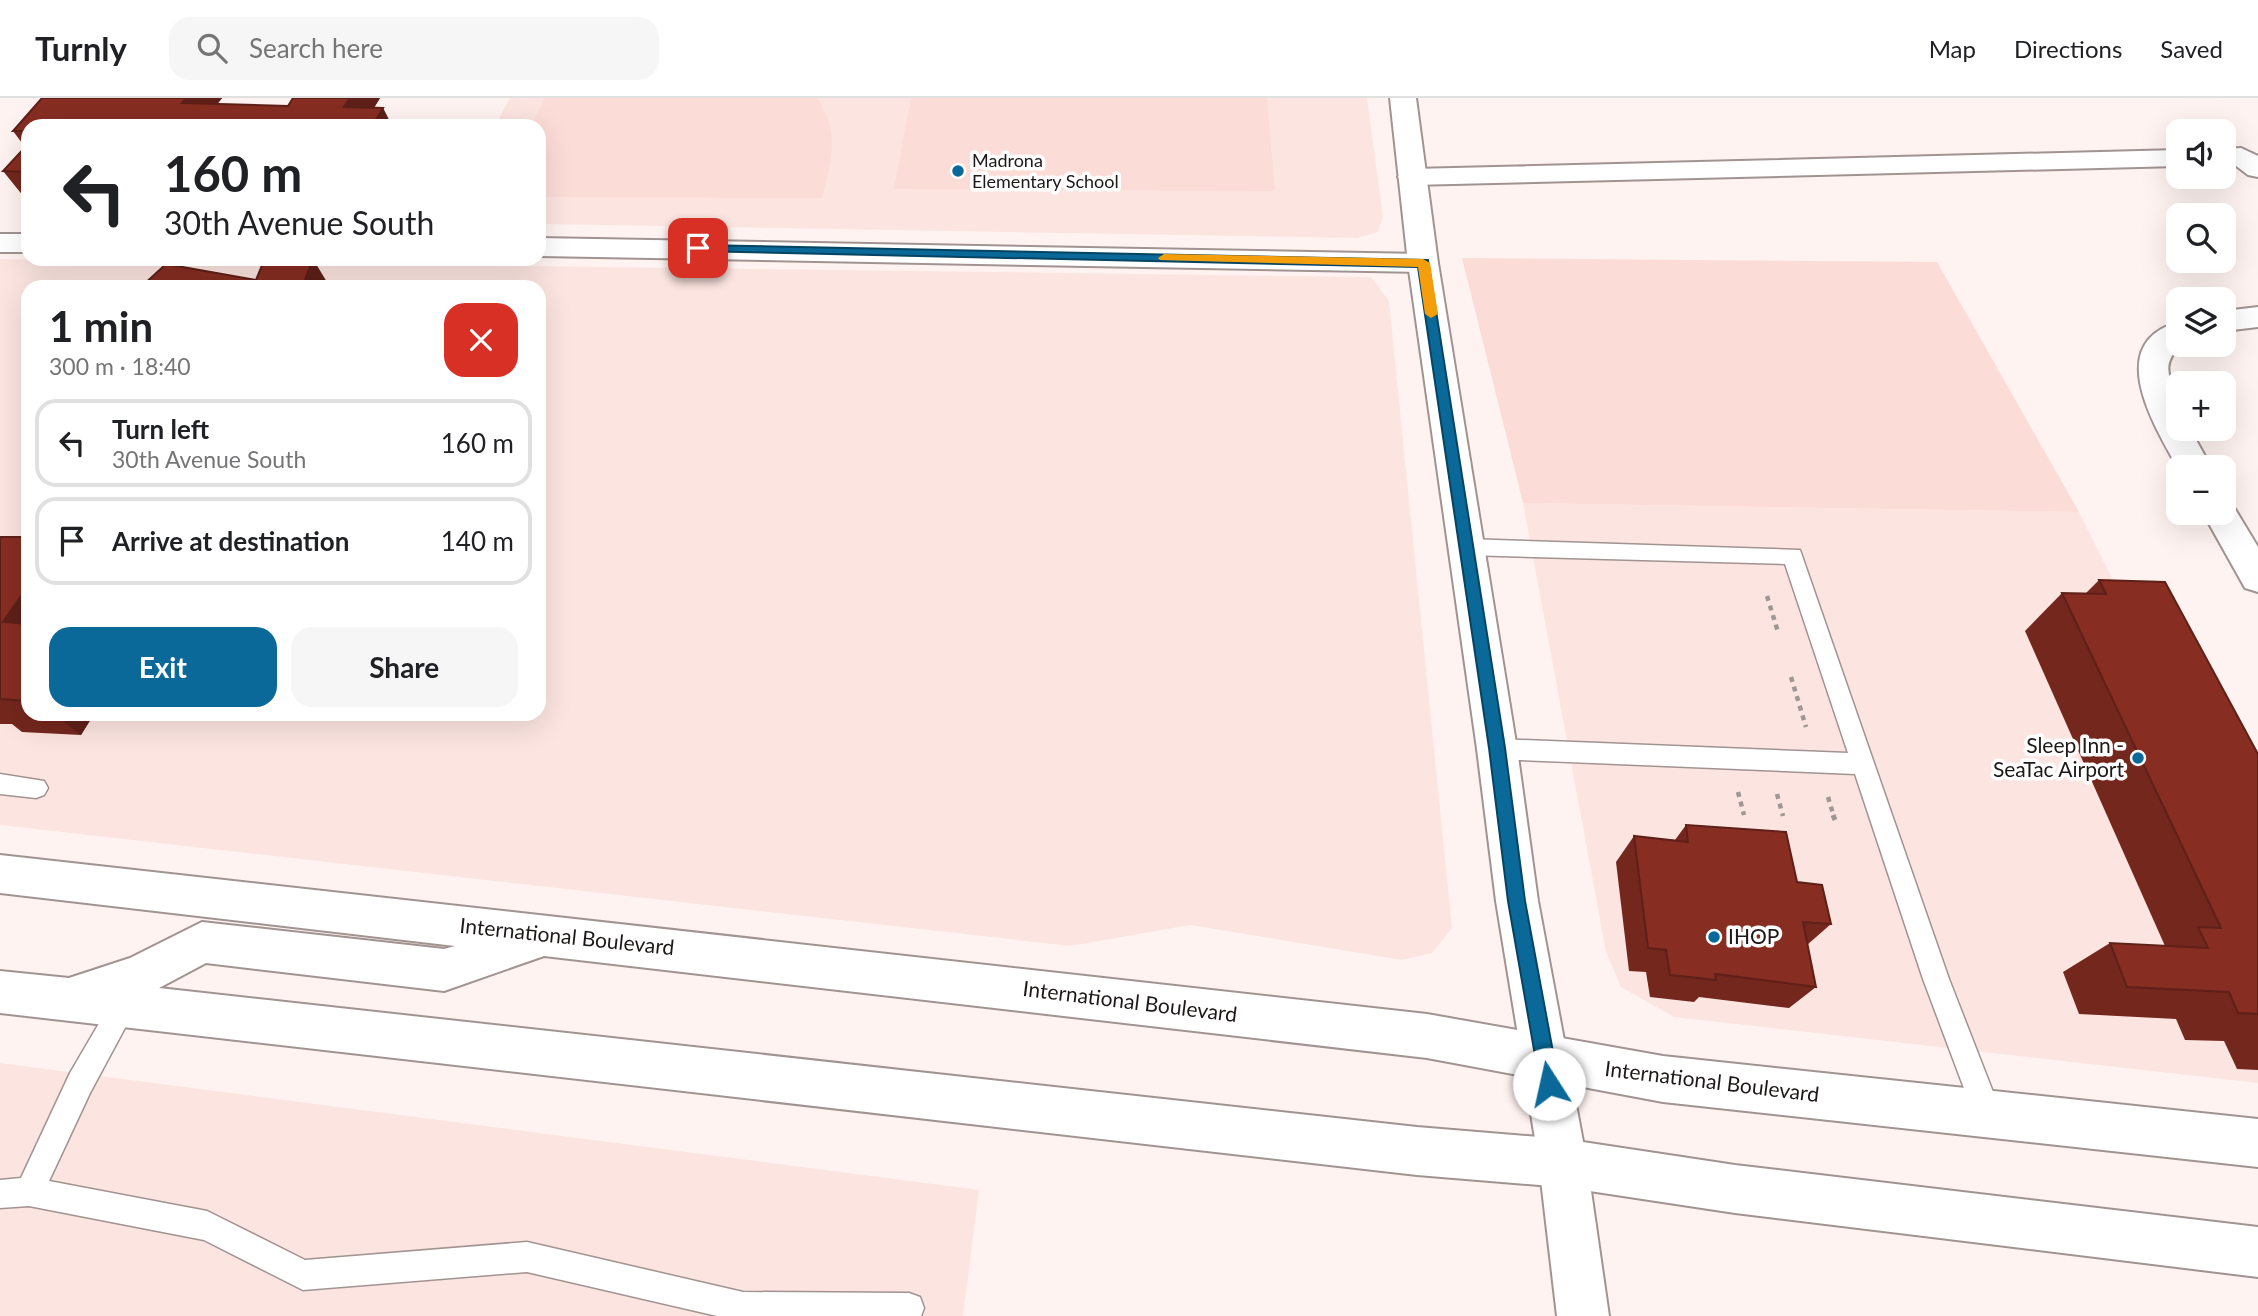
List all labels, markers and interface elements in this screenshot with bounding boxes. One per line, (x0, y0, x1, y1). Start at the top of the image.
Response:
search box (169, 17, 659, 80)
text: Turnly (35, 28, 127, 68)
icon: search (193, 29, 231, 67)
text: Search here (249, 32, 383, 64)
text: Map (1929, 34, 1976, 63)
text: Directions (2014, 34, 2122, 63)
text: Saved (2160, 34, 2223, 63)
map controls (2166, 119, 2236, 525)
button: sound (2166, 119, 2236, 189)
text: 160 m (164, 144, 302, 202)
icon: left (49, 147, 140, 238)
place label: Madrona Elementary School (972, 149, 1119, 192)
marker: Madrona Elementary School (950, 163, 966, 179)
text: 30th Avenue South (164, 203, 434, 242)
button: search (2166, 203, 2236, 273)
pin (668, 218, 728, 278)
icon: arrive (679, 229, 717, 267)
button: layers (2166, 287, 2236, 357)
text: 1 min (49, 301, 153, 351)
button: close (444, 303, 518, 377)
text: 300 m · 18:40 (49, 352, 191, 380)
button: + (2166, 371, 2236, 441)
text: Turn left (112, 413, 209, 445)
icon: left (53, 424, 91, 462)
text: 160 m (441, 427, 514, 459)
text: 30th Avenue South (112, 445, 306, 473)
button: − (2166, 455, 2236, 525)
icon: arrive (53, 522, 91, 560)
text: Arrive at destination (112, 525, 349, 557)
text: 140 m (441, 525, 514, 557)
button: Exit (49, 627, 277, 707)
button: Share (291, 627, 518, 707)
place label: Sleep Inn - SeaTac Airport (1993, 732, 2124, 781)
marker: Sleep Inn - SeaTac Airport (2130, 750, 2146, 766)
street label: International Boulevard (459, 912, 676, 959)
place label: IHOP (1728, 923, 1779, 948)
marker: IHOP (1706, 929, 1722, 945)
street label: International Boulevard (1022, 975, 1239, 1026)
position arrow (1512, 1047, 1586, 1121)
street label: International Boulevard (1604, 1055, 1821, 1106)

